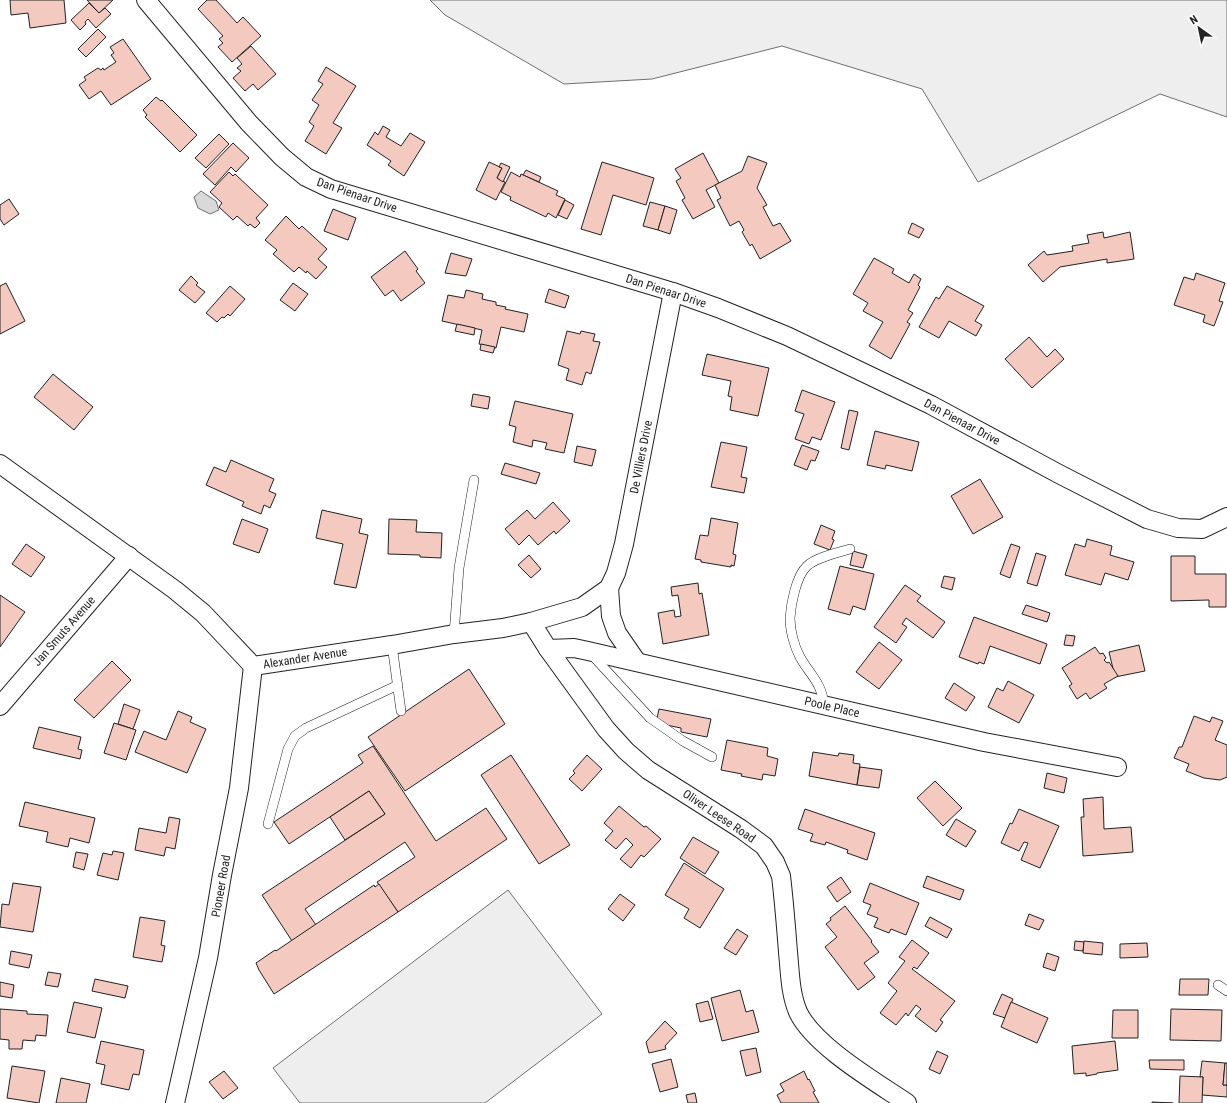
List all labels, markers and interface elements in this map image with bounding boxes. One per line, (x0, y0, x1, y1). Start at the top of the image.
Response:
north arrow (1179, 8, 1219, 48)
text: N (1187, 13, 1200, 27)
street label: Dan Pienaar Drive (315, 175, 399, 215)
street label: Dan Pienaar Drive (624, 271, 708, 311)
street label: Dan Pienaar Drive (922, 396, 1003, 448)
street label: De Villiers Drive (627, 419, 655, 495)
street label: Jan Smuts Avenue (30, 593, 98, 669)
street label: Alexander Avenue (262, 644, 348, 672)
street label: Poole Place (803, 694, 861, 720)
street label: Oliver Leese Road (680, 787, 758, 846)
street label: Pioneer Road (209, 854, 233, 918)

